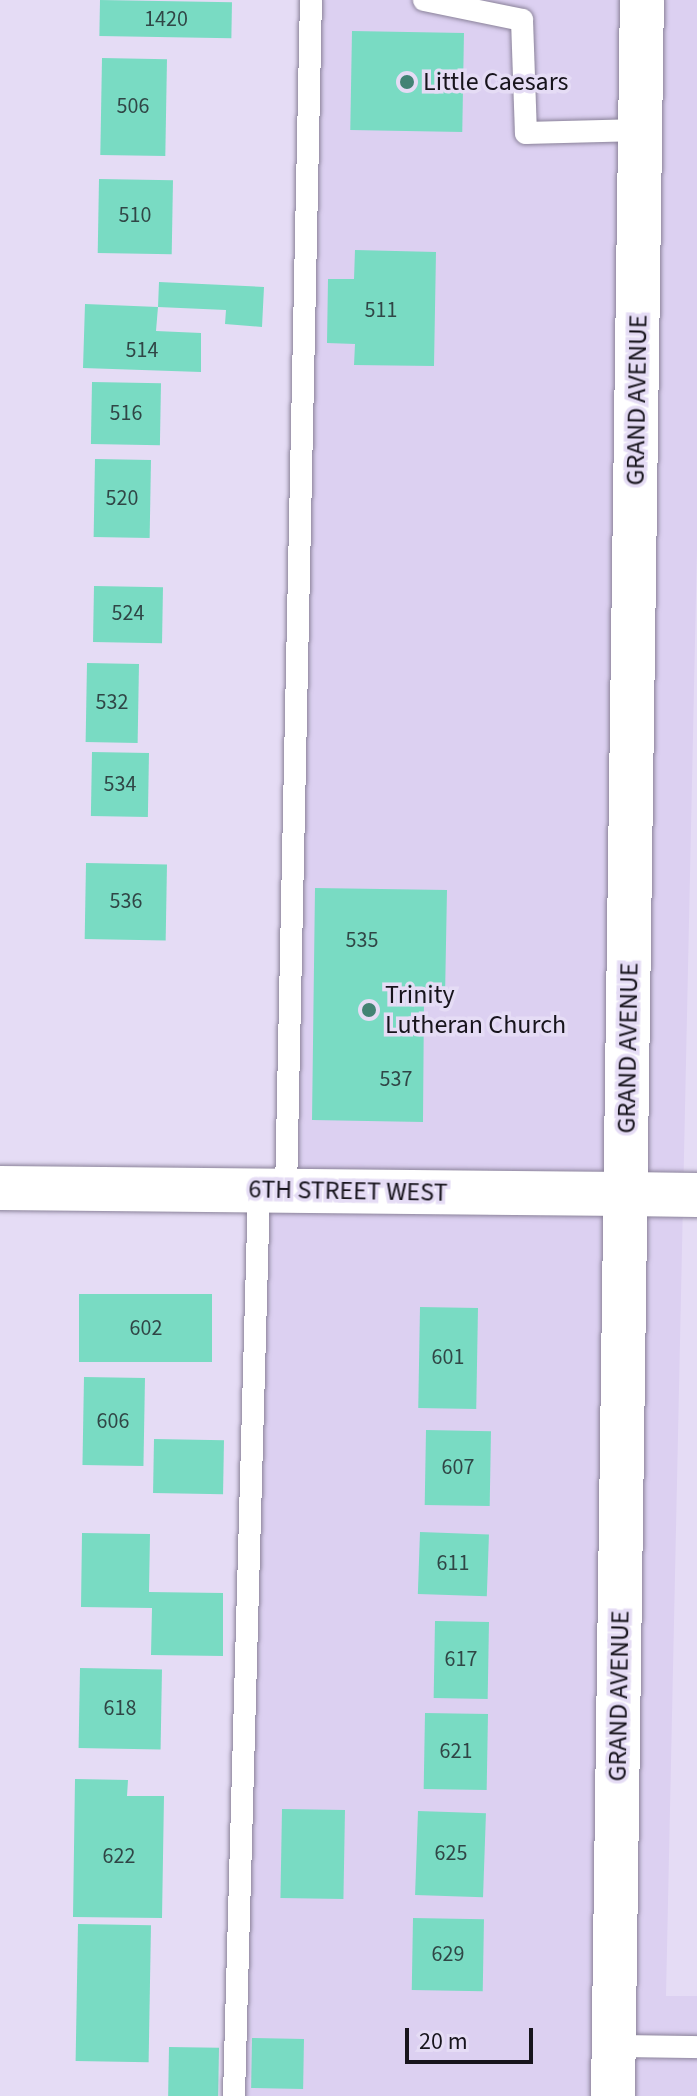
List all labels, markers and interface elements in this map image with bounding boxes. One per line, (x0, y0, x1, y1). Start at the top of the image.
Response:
house number: 1420 (144, 7, 188, 33)
place label: Little Caesars (423, 66, 568, 98)
marker: Little Caesars (398, 73, 416, 91)
house number: 506 (117, 94, 149, 120)
house number: 510 (119, 203, 151, 229)
house number: 511 (365, 298, 397, 324)
street label: GRAND AVENUE (620, 314, 654, 486)
house number: 514 (126, 338, 158, 364)
house number: 516 (110, 401, 142, 427)
house number: 520 (106, 486, 138, 512)
house number: 524 (112, 601, 144, 627)
house number: 532 (96, 690, 128, 716)
house number: 534 (104, 772, 136, 798)
house number: 536 (110, 889, 142, 915)
house number: 535 (346, 928, 378, 954)
street label: GRAND AVENUE (611, 962, 645, 1134)
place label: Trinity Lutheran Church (385, 979, 566, 1040)
marker: Trinity Lutheran Church (360, 1001, 378, 1019)
house number: 537 (380, 1067, 412, 1093)
street label: 6TH STREET WEST (248, 1174, 448, 1208)
house number: 602 (130, 1316, 162, 1342)
house number: 601 (432, 1345, 464, 1371)
house number: 606 (97, 1409, 129, 1435)
house number: 607 (442, 1455, 474, 1481)
house number: 611 (437, 1551, 469, 1577)
street label: GRAND AVENUE (602, 1610, 636, 1782)
house number: 617 (445, 1647, 477, 1673)
house number: 618 (104, 1696, 136, 1722)
house number: 621 (440, 1739, 472, 1765)
house number: 625 (435, 1841, 467, 1867)
house number: 622 (103, 1844, 135, 1870)
house number: 629 (432, 1942, 464, 1968)
scale bar (409, 2012, 537, 2062)
text: 20 m (419, 2024, 468, 2059)

